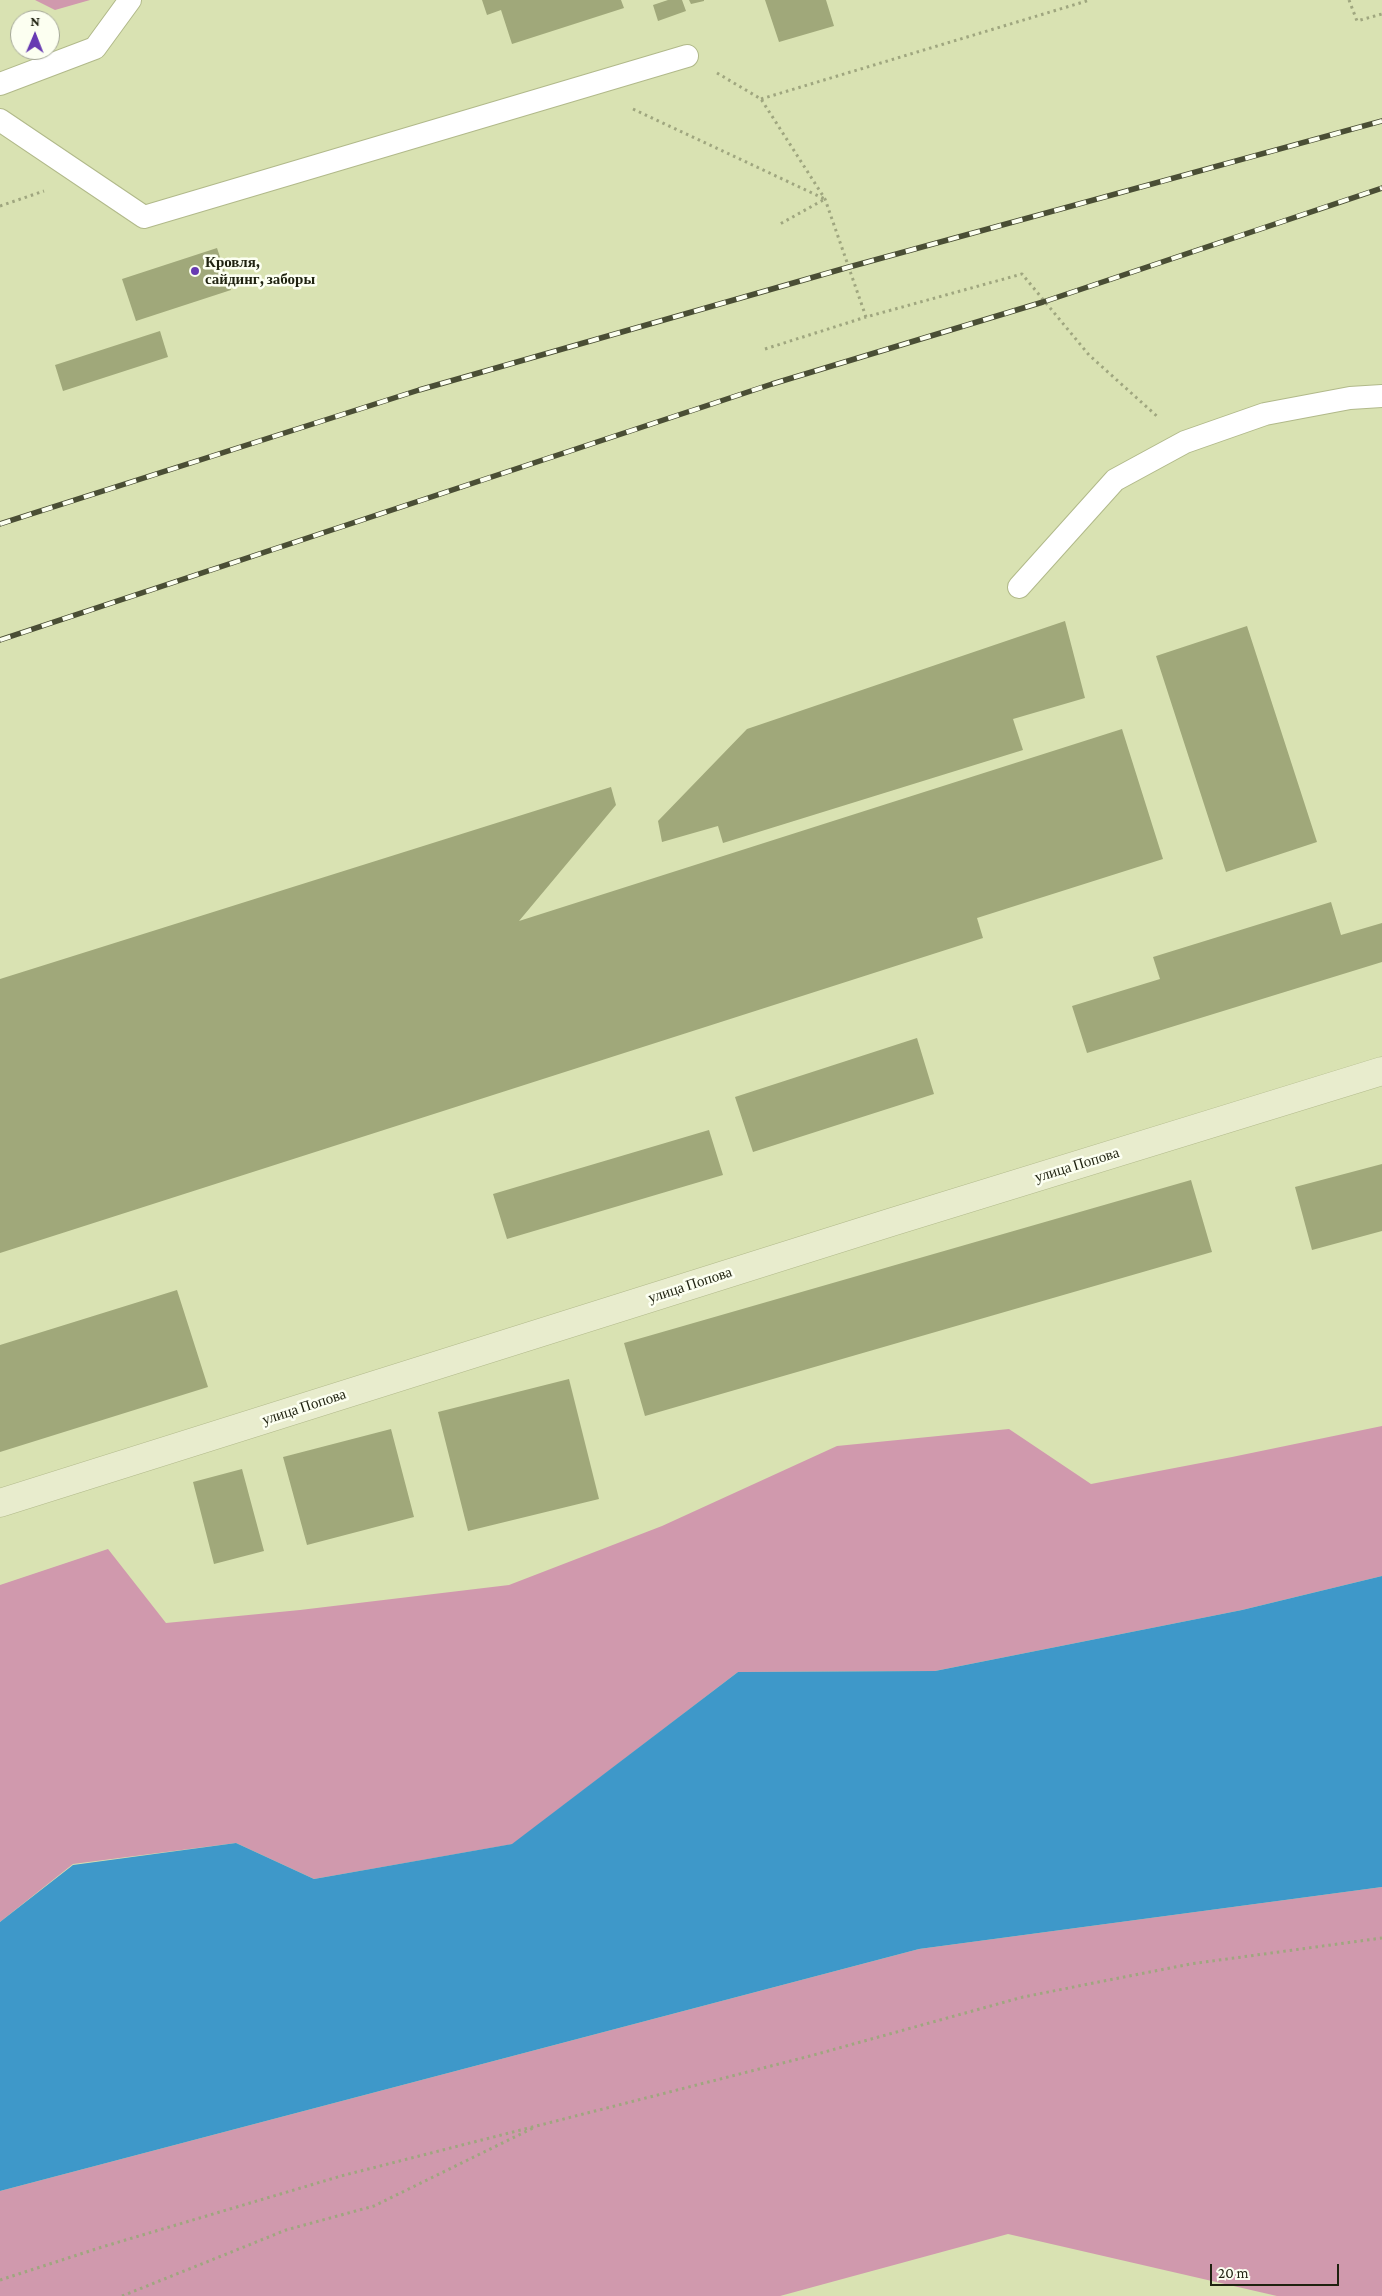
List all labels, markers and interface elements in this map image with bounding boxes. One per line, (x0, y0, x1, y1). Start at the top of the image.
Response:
north arrow (10, 10, 60, 60)
text: N (30, 13, 40, 29)
place label: Кровля, сайдинг, заборы (205, 253, 315, 288)
marker: Кровля, сайдинг, заборы (189, 265, 201, 277)
street label: улица Попова (1033, 1144, 1121, 1186)
street label: улица Попова (646, 1263, 734, 1307)
street label: улица Попова (260, 1385, 348, 1429)
scale bar (1212, 2254, 1341, 2286)
text: 20 m (1218, 2265, 1249, 2281)

